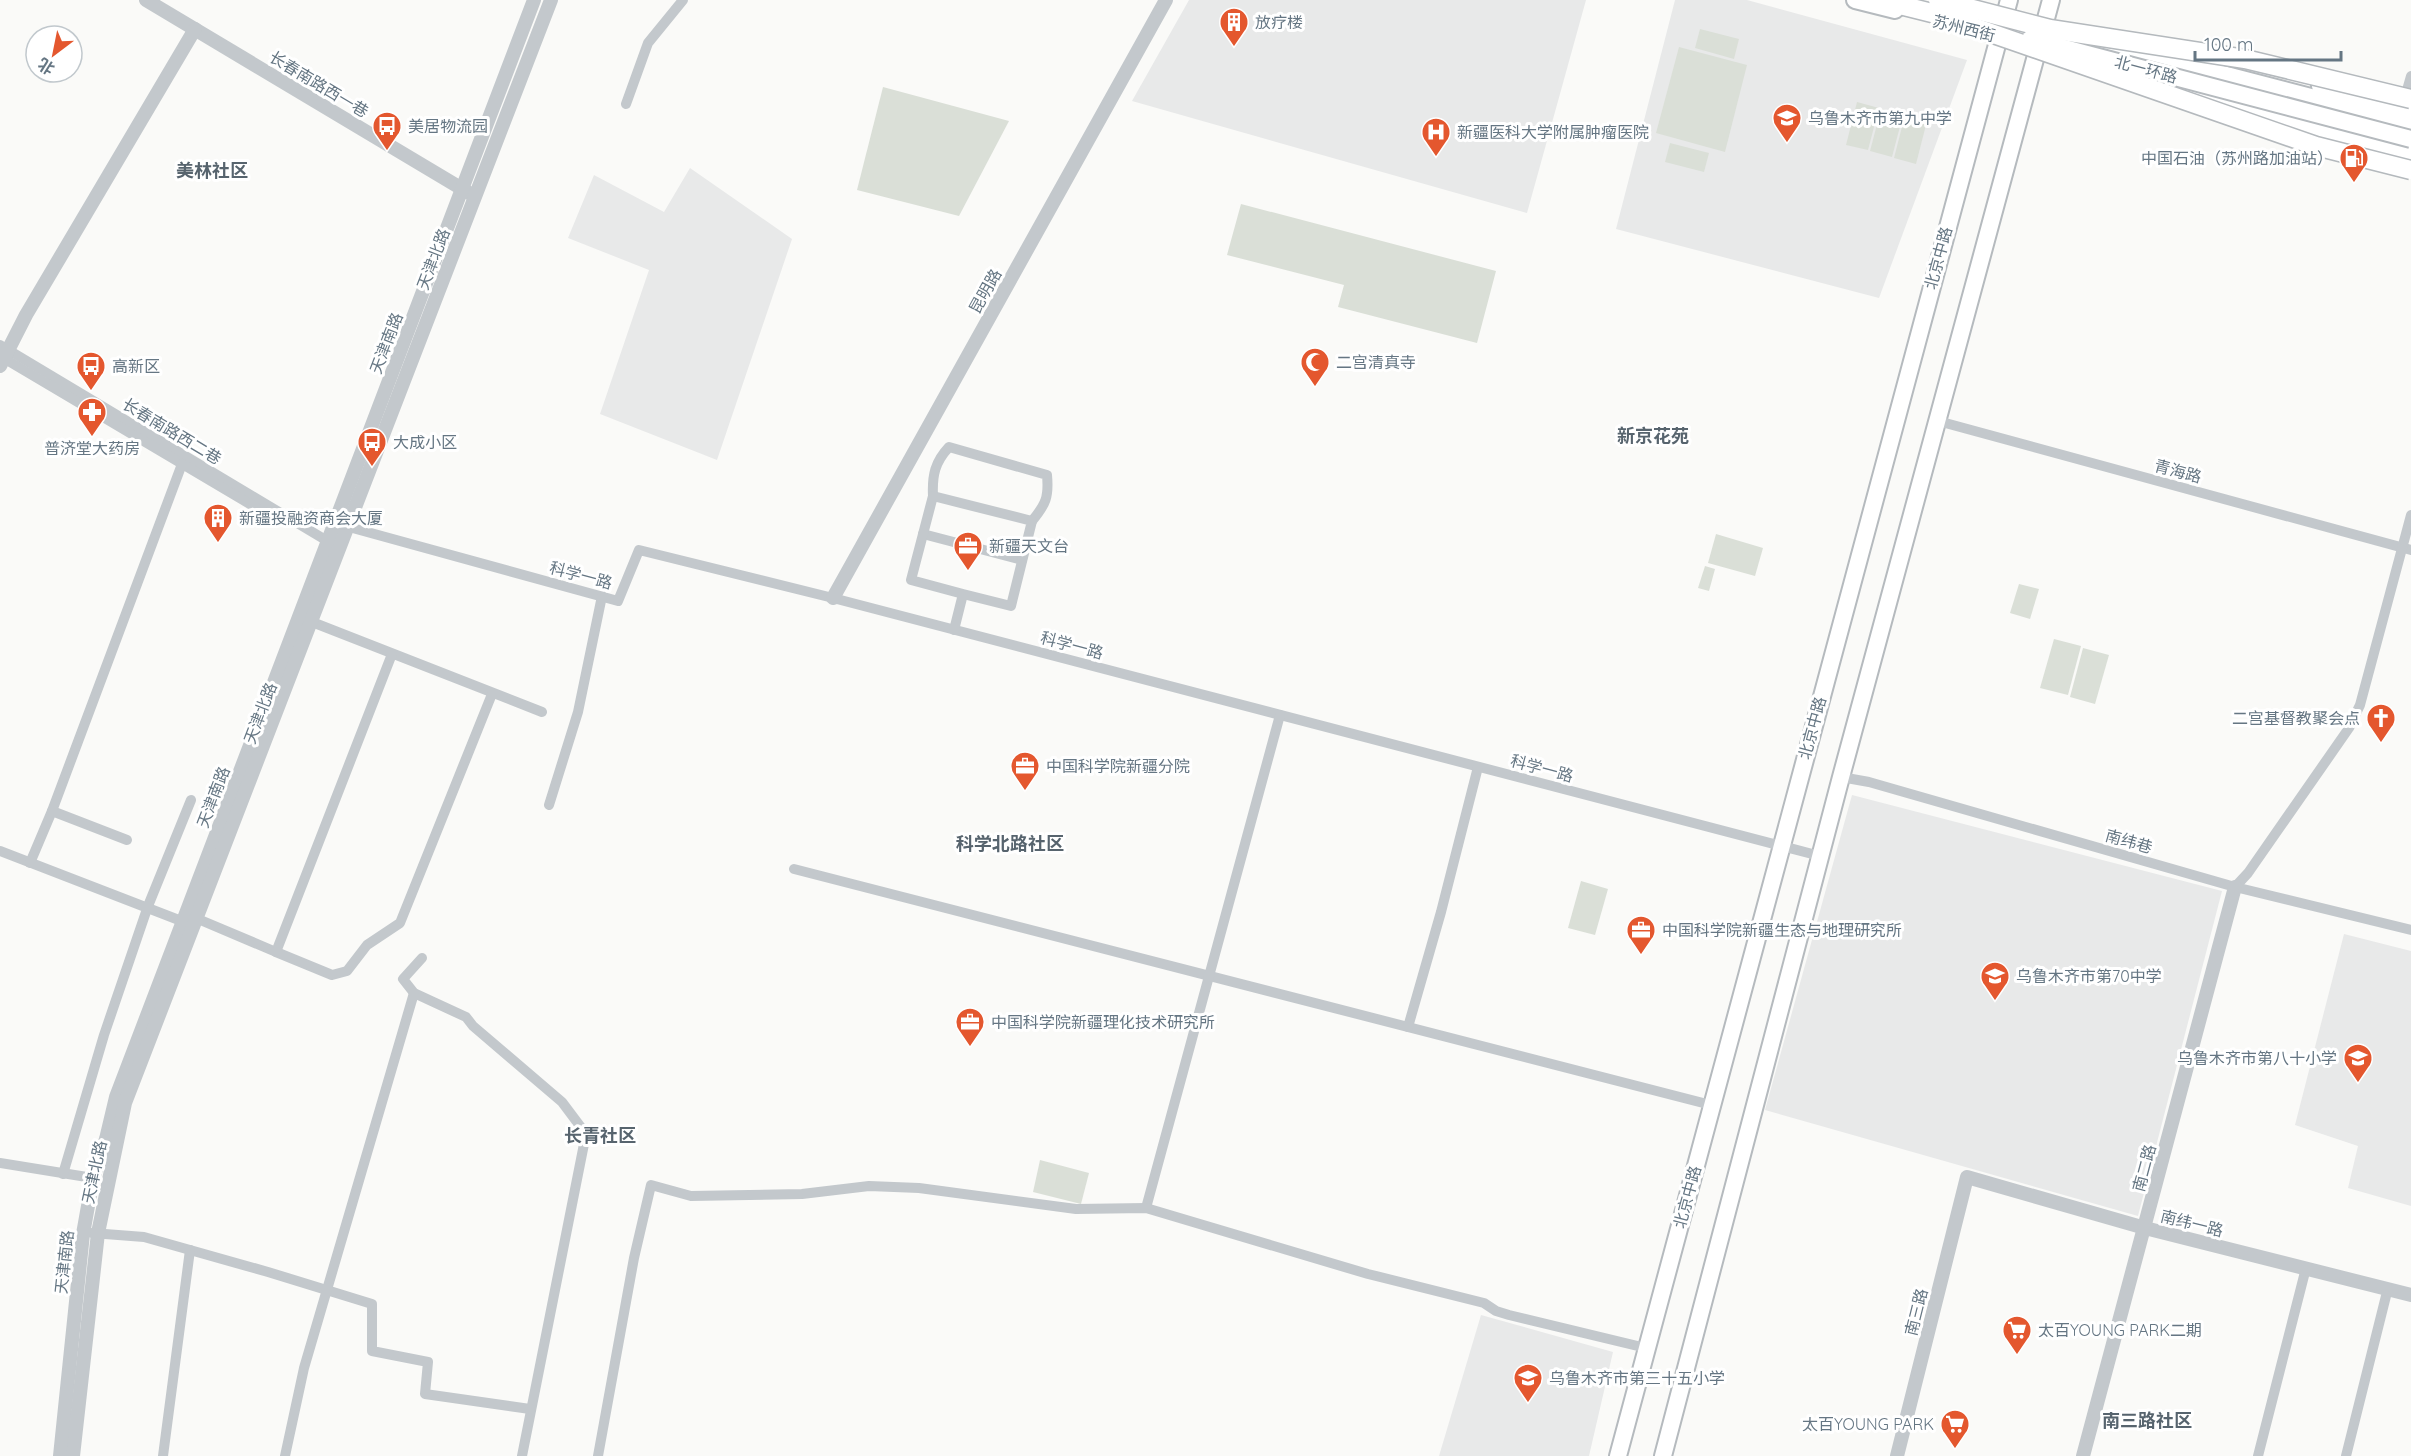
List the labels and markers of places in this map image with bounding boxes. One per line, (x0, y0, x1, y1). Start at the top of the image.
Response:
building icon: 放疗楼 (1218, 6, 1250, 48)
place label: 放疗楼 (1255, 12, 1303, 32)
school or university icon: 乌鲁木齐市第九中学 (1771, 102, 1803, 144)
place label: 乌鲁木齐市第九中学 (1808, 108, 1952, 128)
bus stop icon: 美居物流园 (371, 110, 403, 152)
place label: 美居物流园 (408, 116, 488, 136)
hospital icon: 新疆医科大学附属肿瘤医院 (1420, 116, 1452, 158)
place label: 新疆医科大学附属肿瘤医院 (1457, 122, 1649, 142)
fuel station icon: 中国石油（苏州路加油站） (2338, 142, 2370, 184)
place label: 中国石油（苏州路加油站） (2141, 148, 2333, 168)
mosque icon: 二宫清真寺 (1299, 346, 1331, 388)
bus stop icon: 高新区 (75, 350, 107, 392)
place label: 二宫清真寺 (1336, 352, 1416, 372)
place label: 高新区 (112, 356, 160, 376)
pharmacy icon: 普济堂大药房 (76, 396, 108, 438)
bus stop icon: 大成小区 (356, 426, 388, 468)
place label: 大成小区 (393, 432, 457, 452)
place label: 普济堂大药房 (44, 438, 140, 458)
building icon: 新疆投融资商会大厦 (202, 502, 234, 544)
place label: 新疆投融资商会大厦 (239, 508, 383, 528)
office icon: 新疆天文台 (952, 530, 984, 572)
place label: 新疆天文台 (989, 536, 1069, 556)
church icon: 二宫基督教聚会点 (2365, 702, 2397, 744)
place label: 二宫基督教聚会点 (2232, 708, 2360, 728)
office icon: 中国科学院新疆分院 (1009, 750, 1041, 792)
place label: 中国科学院新疆分院 (1046, 756, 1190, 776)
office icon: 中国科学院新疆生态与地理研究所 (1625, 914, 1657, 956)
place label: 中国科学院新疆生态与地理研究所 (1662, 920, 1902, 940)
school or university icon: 乌鲁木齐市第70中学 (1979, 960, 2011, 1002)
place label: 乌鲁木齐市第70中学 (2016, 966, 2162, 986)
office icon: 中国科学院新疆理化技术研究所 (954, 1006, 986, 1048)
place label: 中国科学院新疆理化技术研究所 (991, 1012, 1215, 1032)
school or university icon: 乌鲁木齐市第八十小学 (2342, 1042, 2374, 1084)
place label: 乌鲁木齐市第八十小学 (2177, 1048, 2337, 1068)
supermarket icon: 太百YOUNG PARK二期 (2001, 1314, 2033, 1356)
place label: 太百YOUNG PARK二期 (2038, 1320, 2202, 1340)
school or university icon: 乌鲁木齐市第三十五小学 (1512, 1362, 1544, 1404)
place label: 乌鲁木齐市第三十五小学 (1549, 1368, 1725, 1388)
supermarket icon: 太百YOUNG PARK (1939, 1408, 1971, 1450)
place label: 太百YOUNG PARK (1802, 1414, 1934, 1434)

